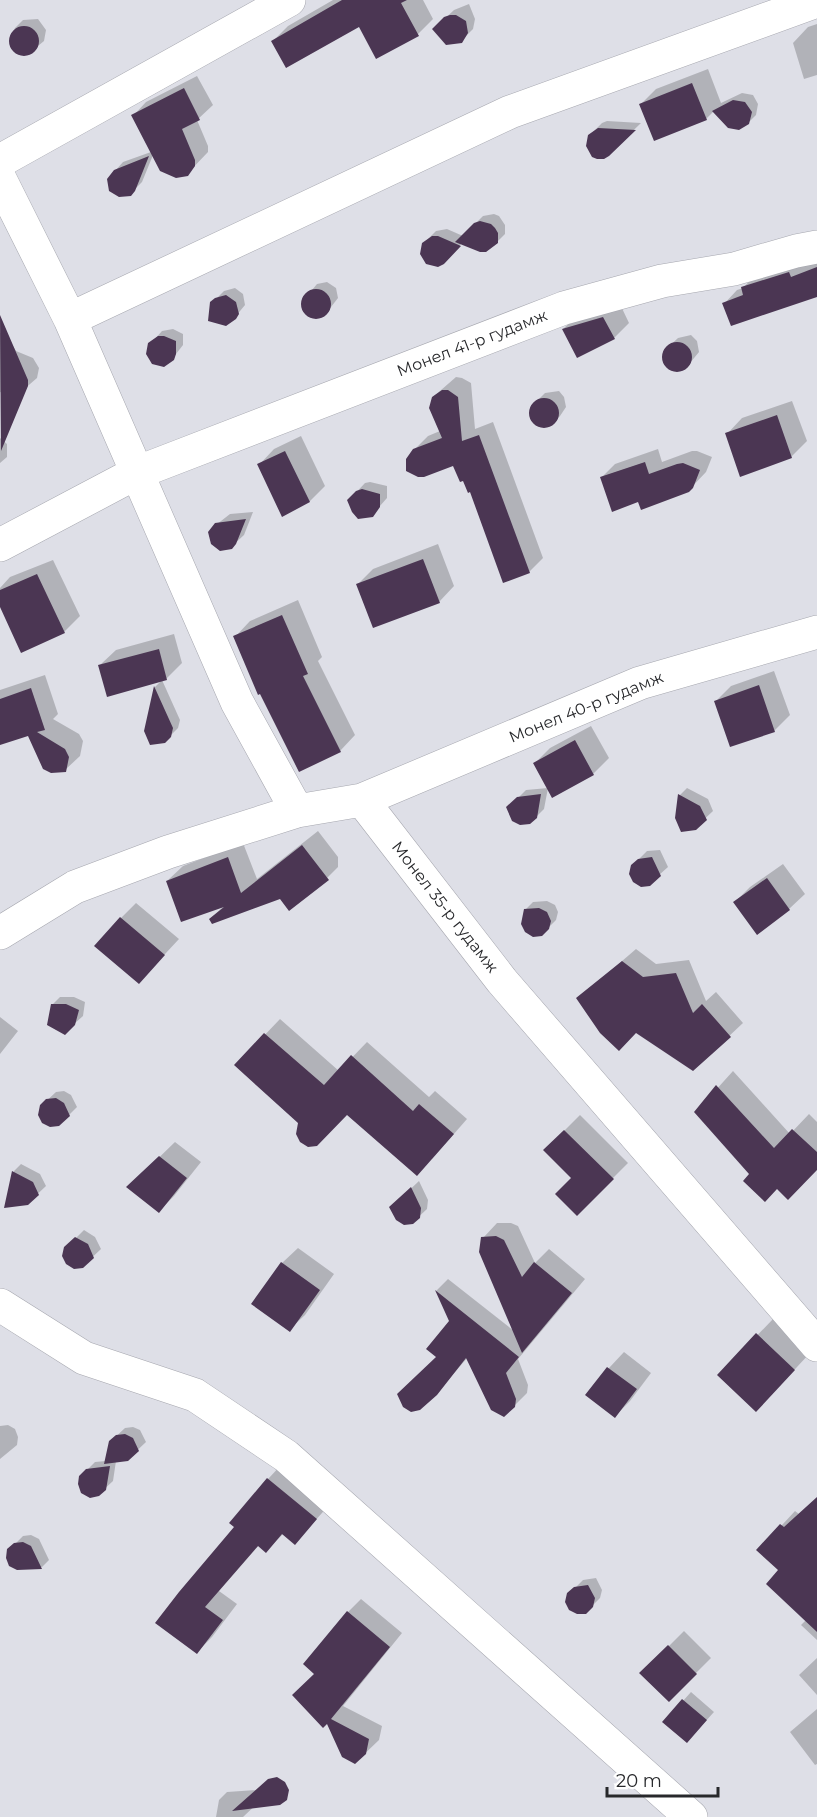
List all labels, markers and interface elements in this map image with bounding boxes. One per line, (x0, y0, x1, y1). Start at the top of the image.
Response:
street label: Монел 41-р гудамж (394, 306, 550, 380)
street label: Монел 40-р гудамж (506, 667, 666, 747)
street label: Монел 35-р гудамж (388, 838, 502, 976)
scale bar (607, 1760, 718, 1798)
text: 20 m (616, 1770, 662, 1792)

